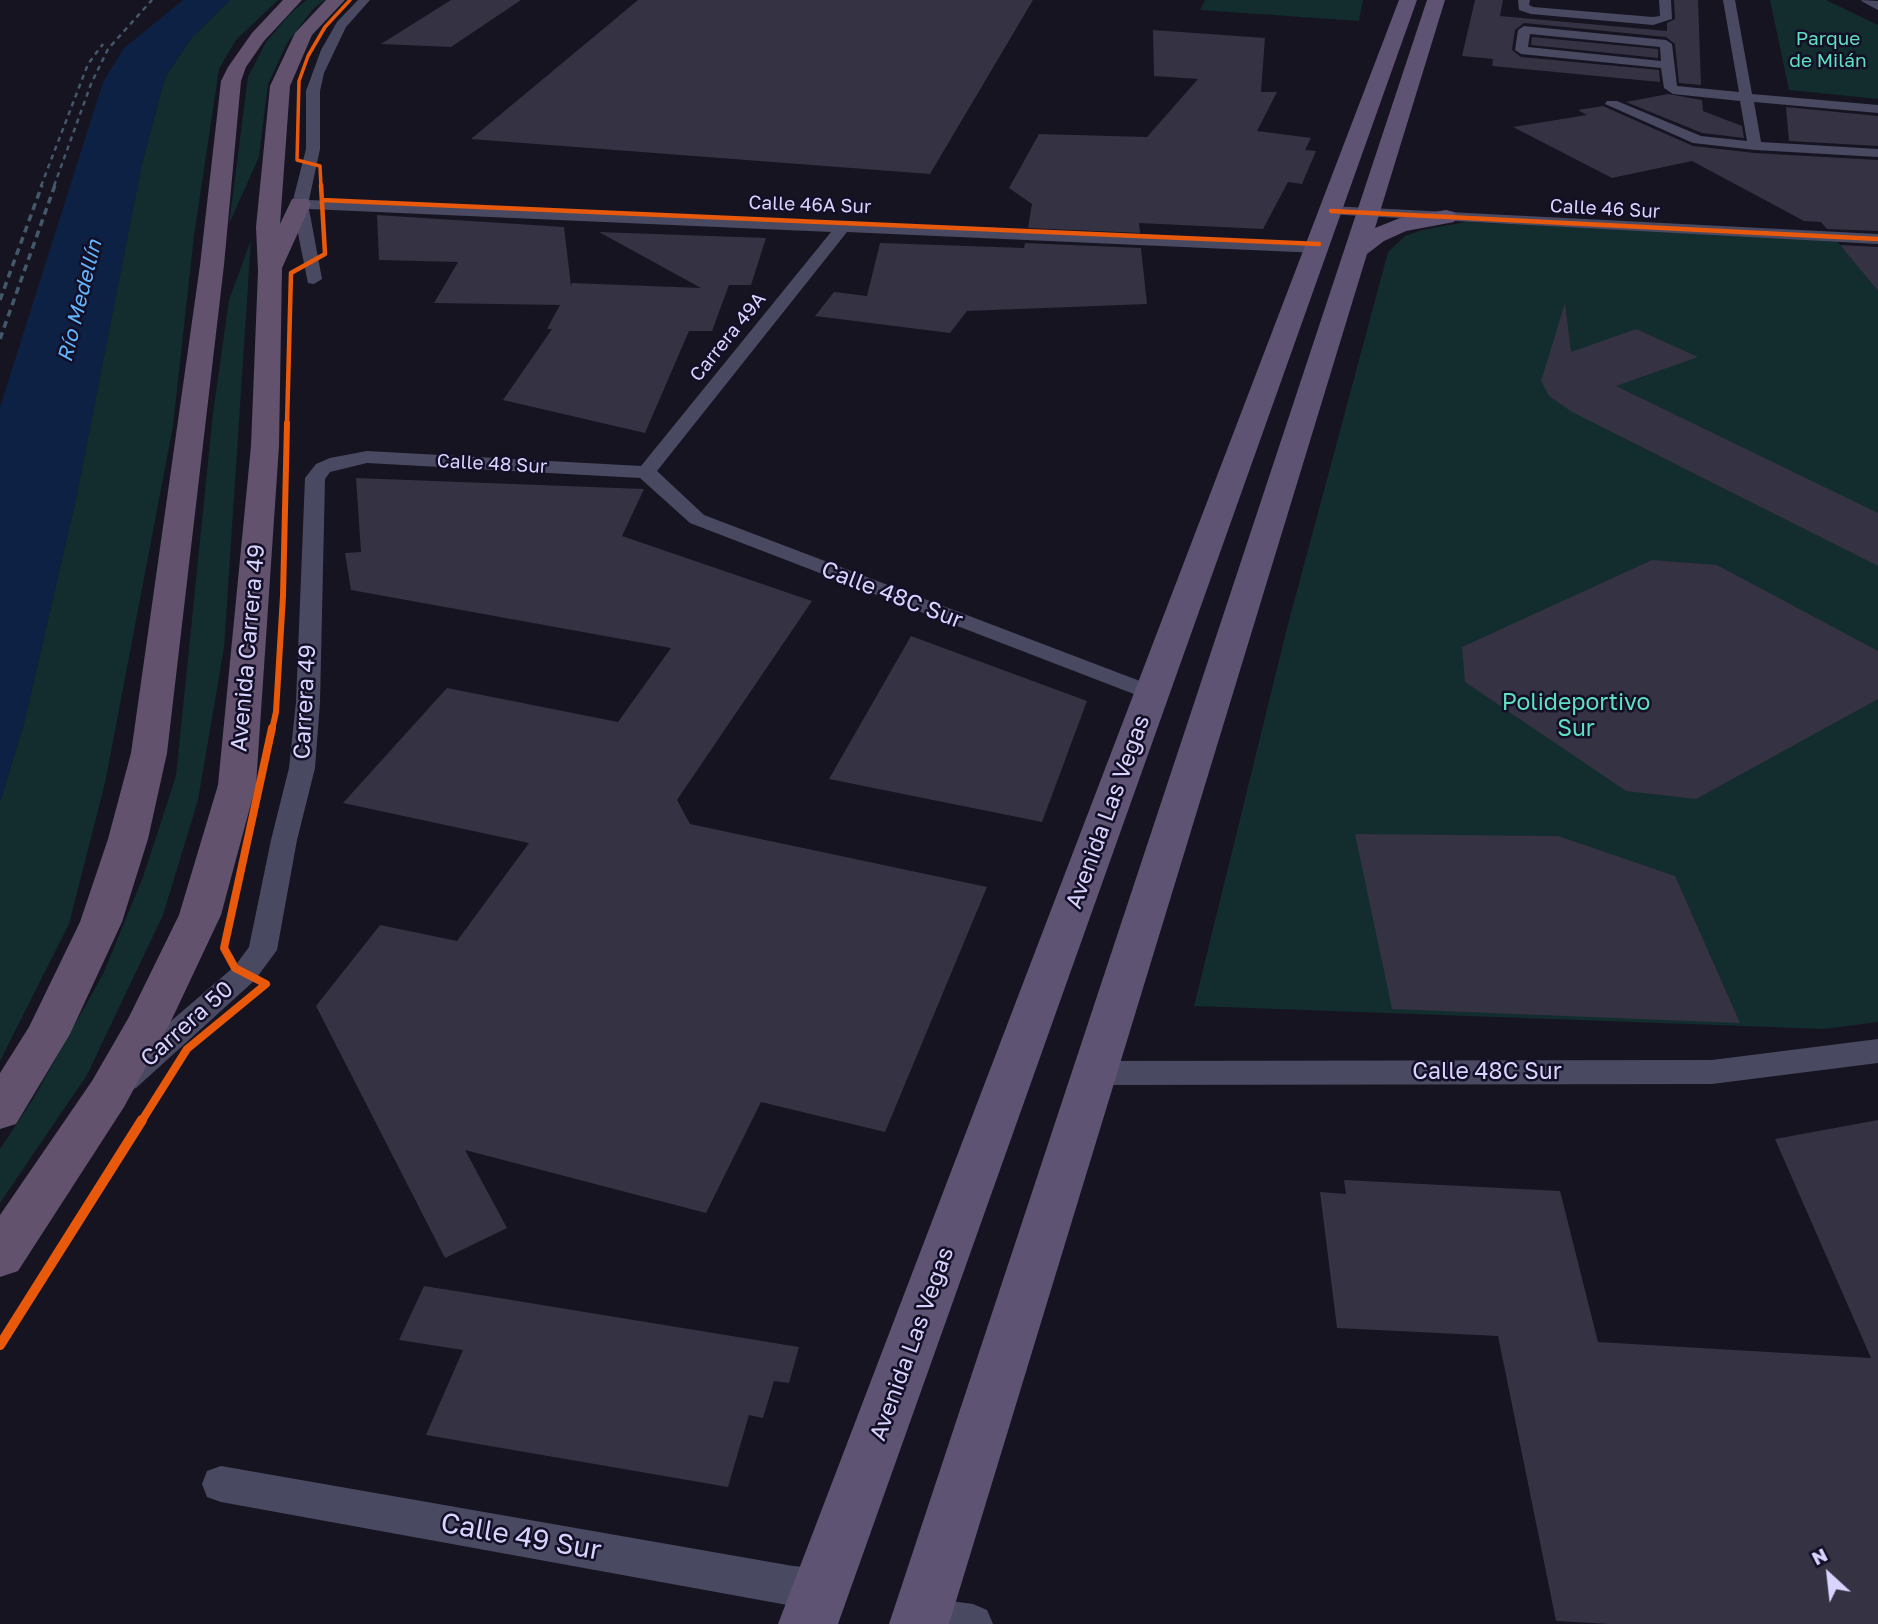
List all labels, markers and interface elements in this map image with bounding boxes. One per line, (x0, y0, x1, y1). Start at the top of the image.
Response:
park label: Parque de Milán (1789, 28, 1867, 72)
street label: Calle 46A Sur (748, 191, 872, 219)
street label: Calle 46 Sur (1549, 195, 1661, 223)
water label: Río Medellín (53, 237, 107, 365)
street label: Carrera 49A (685, 288, 771, 386)
street label: Calle 48 Sur (436, 450, 548, 478)
street label: Avenida Carrera 49 (225, 543, 271, 753)
street label: Calle 48C Sur (817, 555, 967, 635)
street label: Carrera 49 (288, 644, 322, 760)
park label: Polideportivo Sur (1502, 689, 1650, 743)
street label: Avenida Las Vegas (1060, 711, 1156, 913)
street label: Carrera 50 (135, 975, 239, 1073)
street label: Calle 48C Sur (1412, 1058, 1562, 1086)
street label: Avenida Las Vegas (864, 1243, 960, 1445)
street label: Calle 49 Sur (438, 1506, 604, 1568)
north arrow (1794, 1540, 1864, 1610)
text: N (1808, 1542, 1831, 1569)

